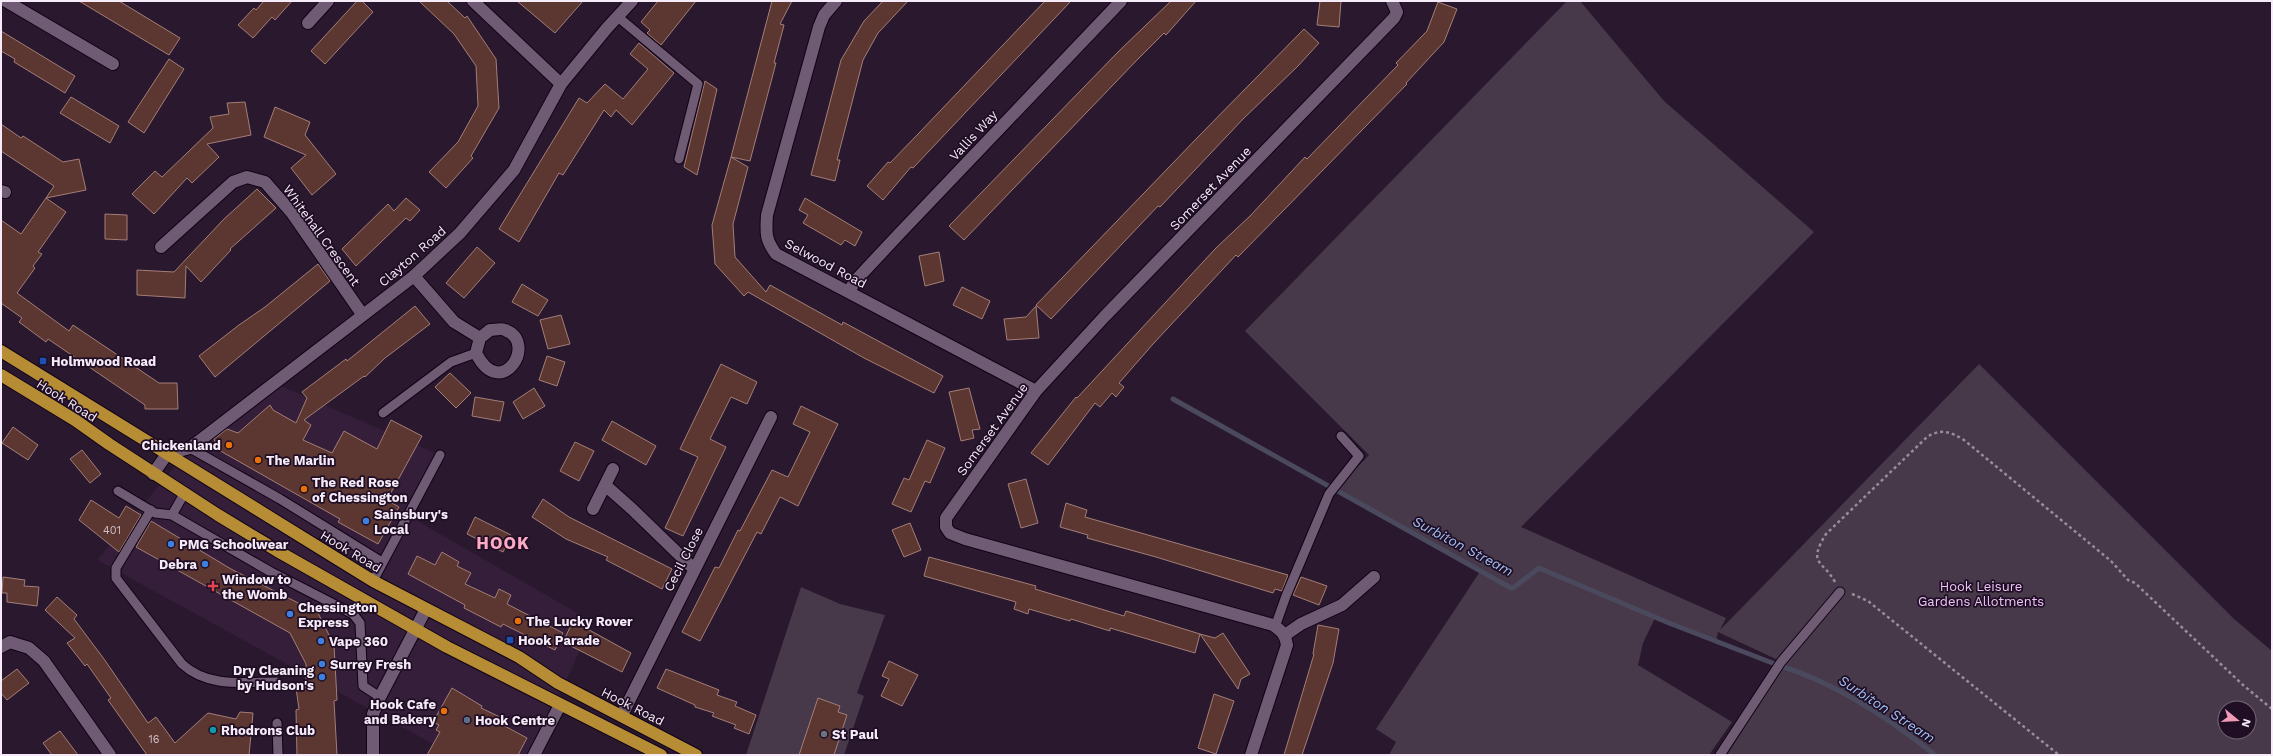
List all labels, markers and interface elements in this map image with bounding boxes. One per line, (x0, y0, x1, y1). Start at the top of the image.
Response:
street label: Vallis Way (946, 107, 1001, 164)
street label: Somerset Avenue (1167, 143, 1254, 233)
street label: Whitehall Crescent (280, 182, 363, 289)
street label: Clayton Road (376, 223, 449, 290)
street label: Selwood Road (782, 236, 869, 291)
place label: Holmwood Road (51, 354, 156, 369)
marker: Holmwood Road (38, 356, 48, 366)
street label: Hook Road (34, 376, 100, 425)
street label: Somerset Avenue (954, 380, 1031, 478)
place label: Chickenland (142, 438, 221, 453)
marker: Chickenland (224, 440, 234, 450)
place label: The Marlin (266, 453, 335, 468)
marker: The Marlin (253, 455, 263, 465)
place label: The Red Rose of Chessington (312, 475, 408, 505)
marker: The Red Rose of Chessington (299, 484, 309, 494)
place label: Sainsbury's Local (374, 507, 448, 537)
water label: Surbiton Stream (1410, 513, 1516, 579)
marker: Sainsbury's Local (361, 516, 371, 526)
house number: 401 (103, 524, 121, 537)
street label: Cecil Close (661, 525, 706, 594)
street label: Hook Road (318, 527, 384, 575)
district label: HOOK (476, 533, 530, 553)
place label: PMG Schoolwear (179, 537, 289, 552)
marker: PMG Schoolwear (166, 539, 176, 549)
place label: Debra (159, 557, 197, 572)
marker: Debra (200, 559, 210, 569)
place label: Window to the Womb (222, 572, 291, 602)
park label: Hook Leisure Gardens Allotments (1918, 579, 2044, 609)
marker: Window to the Womb (207, 580, 219, 592)
place label: Chessington Express (298, 600, 377, 630)
marker: Chessington Express (285, 609, 295, 619)
place label: The Lucky Rover (526, 614, 633, 629)
marker: The Lucky Rover (513, 616, 523, 626)
place label: Hook Parade (518, 633, 600, 648)
place label: Vape 360 (329, 634, 388, 649)
marker: Hook Parade (505, 635, 515, 645)
marker: Vape 360 (316, 636, 326, 646)
place label: Surrey Fresh (330, 657, 411, 672)
marker: Surrey Fresh (317, 659, 327, 669)
place label: Dry Cleaning by Hudson's (233, 663, 315, 693)
marker: Dry Cleaning by Hudson's (317, 672, 327, 682)
water label: Surbiton Stream (1836, 672, 1938, 746)
street label: Hook Road (599, 684, 667, 729)
place label: Hook Cafe and Bakery (364, 697, 437, 727)
north arrow (2217, 700, 2257, 740)
marker: Hook Cafe and Bakery (439, 706, 449, 716)
place label: Hook Centre (475, 713, 555, 728)
marker: Hook Centre (462, 715, 472, 725)
text: N (2239, 717, 2253, 729)
place label: Rhodrons Club (221, 723, 315, 738)
marker: Rhodrons Club (208, 725, 218, 735)
place label: St Paul (832, 727, 879, 742)
marker: St Paul (819, 729, 829, 739)
house number: 16 (149, 733, 160, 746)

